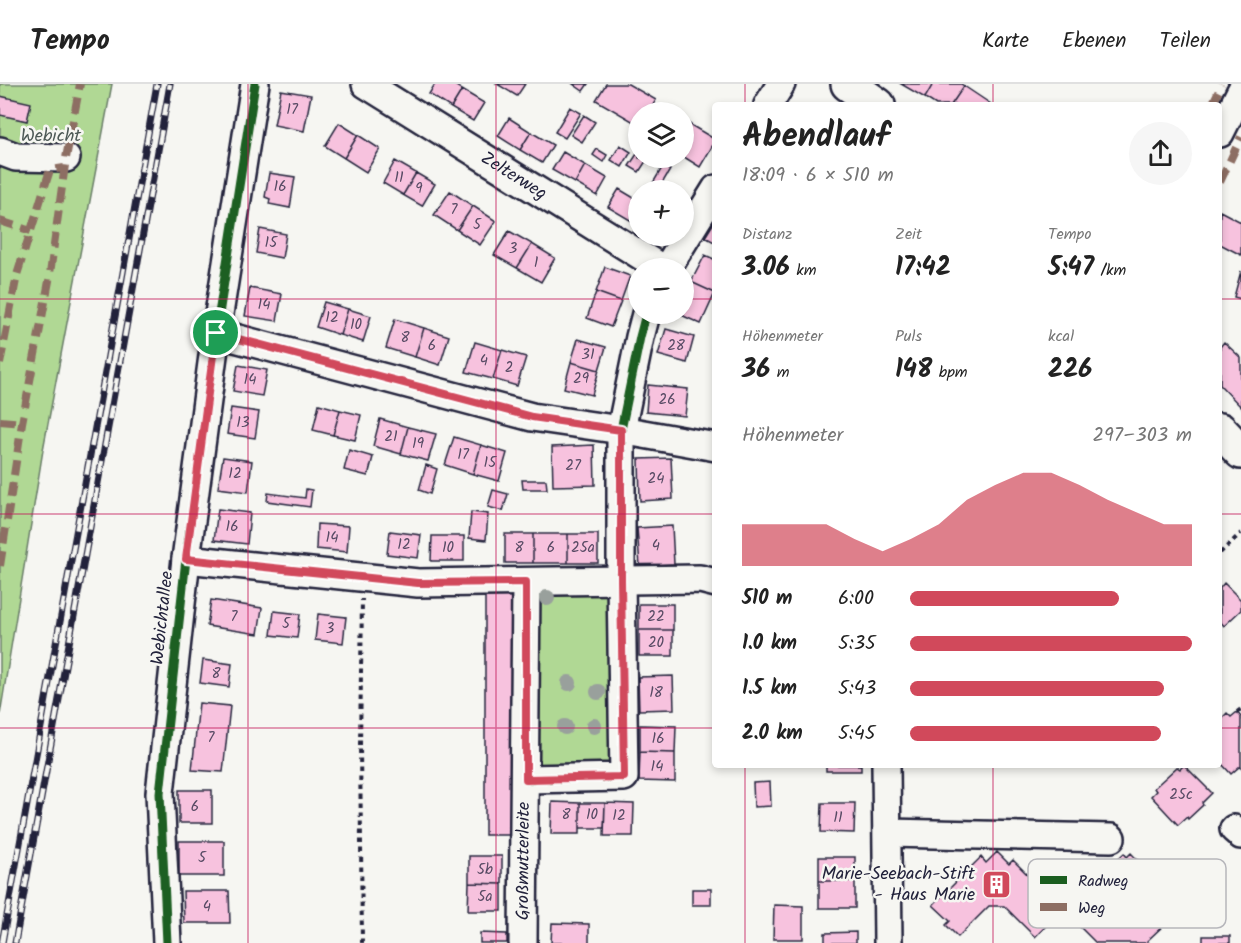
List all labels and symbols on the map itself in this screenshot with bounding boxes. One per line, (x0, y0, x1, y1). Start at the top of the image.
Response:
house number: 17 (286, 98, 299, 122)
park label: Webicht (21, 122, 82, 151)
street label: Zelterweg (475, 144, 553, 208)
house number: 11 (394, 166, 404, 190)
house number: 16 (273, 175, 287, 199)
house number: 9 (415, 177, 423, 201)
house number: 7 (451, 198, 459, 222)
house number: 5 (473, 213, 482, 237)
house number: 15 (265, 231, 278, 255)
house number: 3 (509, 237, 518, 261)
house number: 1 (534, 251, 539, 275)
house number: 14 (258, 293, 270, 317)
house number: 12 (325, 306, 339, 330)
pin (190, 307, 241, 358)
house number: 10 (350, 313, 363, 337)
house number: 8 (400, 326, 410, 350)
house number: 6 (428, 334, 436, 358)
house number: 28 (667, 334, 686, 358)
house number: 31 (581, 343, 595, 367)
house number: 4 (480, 349, 488, 373)
house number: 2 (505, 356, 513, 380)
house number: 29 (573, 367, 590, 391)
house number: 14 (244, 368, 256, 392)
house number: 26 (658, 388, 676, 412)
house number: 13 (236, 411, 250, 435)
house number: 21 (384, 425, 398, 449)
house number: 19 (412, 432, 425, 456)
house number: 17 (457, 443, 470, 467)
house number: 15 (484, 451, 497, 475)
house number: 27 (565, 454, 582, 478)
house number: 12 (228, 462, 242, 486)
house number: 24 (648, 467, 664, 491)
house number: 16 (225, 515, 239, 539)
house number: 14 (326, 526, 338, 550)
house number: 12 (397, 533, 411, 557)
house number: 4 (652, 534, 660, 558)
house number: 10 (442, 536, 455, 560)
house number: 8 (514, 536, 524, 560)
house number: 6 (547, 536, 555, 560)
house number: 25a (571, 536, 595, 560)
street label: Webichtallee (144, 570, 182, 666)
house number: 7 (231, 605, 239, 629)
house number: 22 (647, 605, 665, 629)
house number: 5 (282, 612, 291, 636)
house number: 3 (326, 617, 335, 641)
house number: 20 (648, 631, 665, 655)
house number: 8 (211, 662, 221, 686)
house number: 18 (649, 681, 664, 705)
house number: 7 (208, 726, 216, 750)
house number: 16 (651, 727, 665, 751)
house number: 14 (651, 755, 663, 779)
house number: 25c (1169, 783, 1193, 807)
house number: 6 (191, 795, 199, 819)
street label: Großmutterleite (509, 802, 539, 920)
house number: 8 (561, 803, 571, 827)
house number: 10 (586, 803, 599, 827)
house number: 12 (612, 804, 626, 828)
house number: 11 (833, 806, 843, 830)
house number: 5 (198, 846, 207, 870)
house number: 5b (477, 858, 493, 882)
legend (1028, 859, 1226, 928)
place label: Marie-Seebach-Stift - Haus Marie (822, 860, 976, 910)
building icon: Marie-Seebach-Stift - Haus Marie (980, 868, 1012, 900)
text: Radweg (1078, 869, 1128, 894)
house number: 5a (477, 885, 493, 909)
house number: 4 (203, 895, 211, 919)
text: Weg (1078, 896, 1105, 921)

